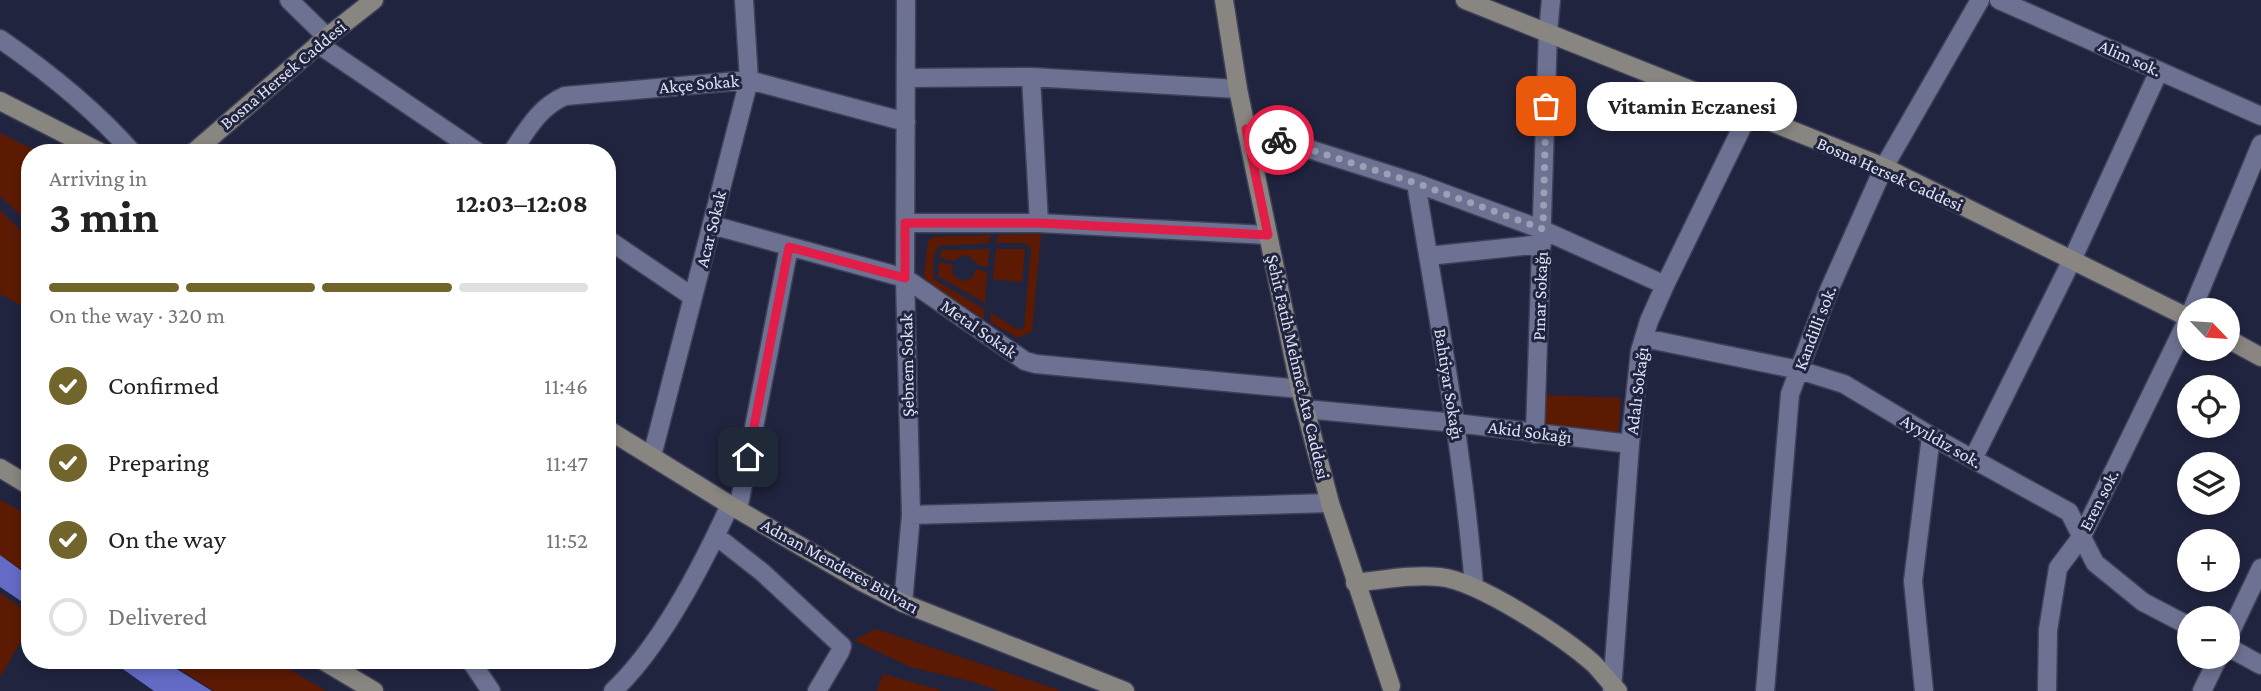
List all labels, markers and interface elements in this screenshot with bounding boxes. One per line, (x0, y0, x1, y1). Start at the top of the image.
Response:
street label: Bosna Hersek Caddesi (216, 16, 350, 133)
street label: Alim sok. (2096, 35, 2164, 81)
street label: Akçe Sokak (658, 71, 740, 97)
pin (1516, 76, 1576, 136)
callout: Vitamin Eczanesi (1588, 82, 1798, 130)
icon: bag (1527, 87, 1565, 125)
text: Vitamin Eczanesi (1608, 93, 1776, 119)
courier (1244, 105, 1314, 175)
icon: bike (1260, 121, 1298, 159)
street label: Bosna Hersek Caddesi (1814, 133, 1966, 215)
text: Arriving in (49, 165, 147, 191)
street label: Acar Sokak (692, 188, 730, 270)
text: 12:03–12:08 (456, 189, 588, 218)
text: 3 min (49, 191, 159, 242)
street label: Pınar Sokağı (1528, 251, 1552, 341)
street label: Şehit Fatih Mehmet Ata Caddesi (1262, 253, 1334, 482)
street label: Kandilli sok. (1790, 283, 1840, 373)
street label: Metal Sokak (937, 296, 1021, 363)
north arrow (2177, 298, 2240, 360)
map controls (2177, 298, 2240, 669)
text: On the way · 320 m (49, 302, 225, 328)
street label: Şebnem Sokak (896, 313, 918, 417)
street label: Bahtiyar Sokağı (1430, 327, 1468, 441)
street label: Adalı Sokağı (1622, 346, 1652, 436)
icon: check (49, 367, 87, 405)
text: Confirmed (108, 371, 219, 400)
text: 11:46 (544, 373, 588, 399)
button: locate (2177, 375, 2240, 438)
street label: Ayyıldız sok. (1897, 410, 1985, 472)
street label: Akid Sokağı (1487, 417, 1573, 447)
pin (718, 427, 778, 487)
icon: home (729, 438, 767, 476)
icon: check (49, 444, 87, 482)
text: Preparing (108, 448, 209, 477)
text: 11:47 (546, 450, 588, 476)
button: layers (2177, 452, 2240, 515)
street label: Eren sok. (2075, 466, 2123, 534)
street label: Adnan Menderes Bulvarı (758, 514, 922, 618)
icon: check (49, 521, 87, 559)
text: On the way (108, 525, 226, 554)
text: 11:52 (546, 527, 588, 553)
button: + (2177, 529, 2240, 592)
text: Delivered (108, 602, 207, 631)
button: − (2177, 606, 2240, 669)

